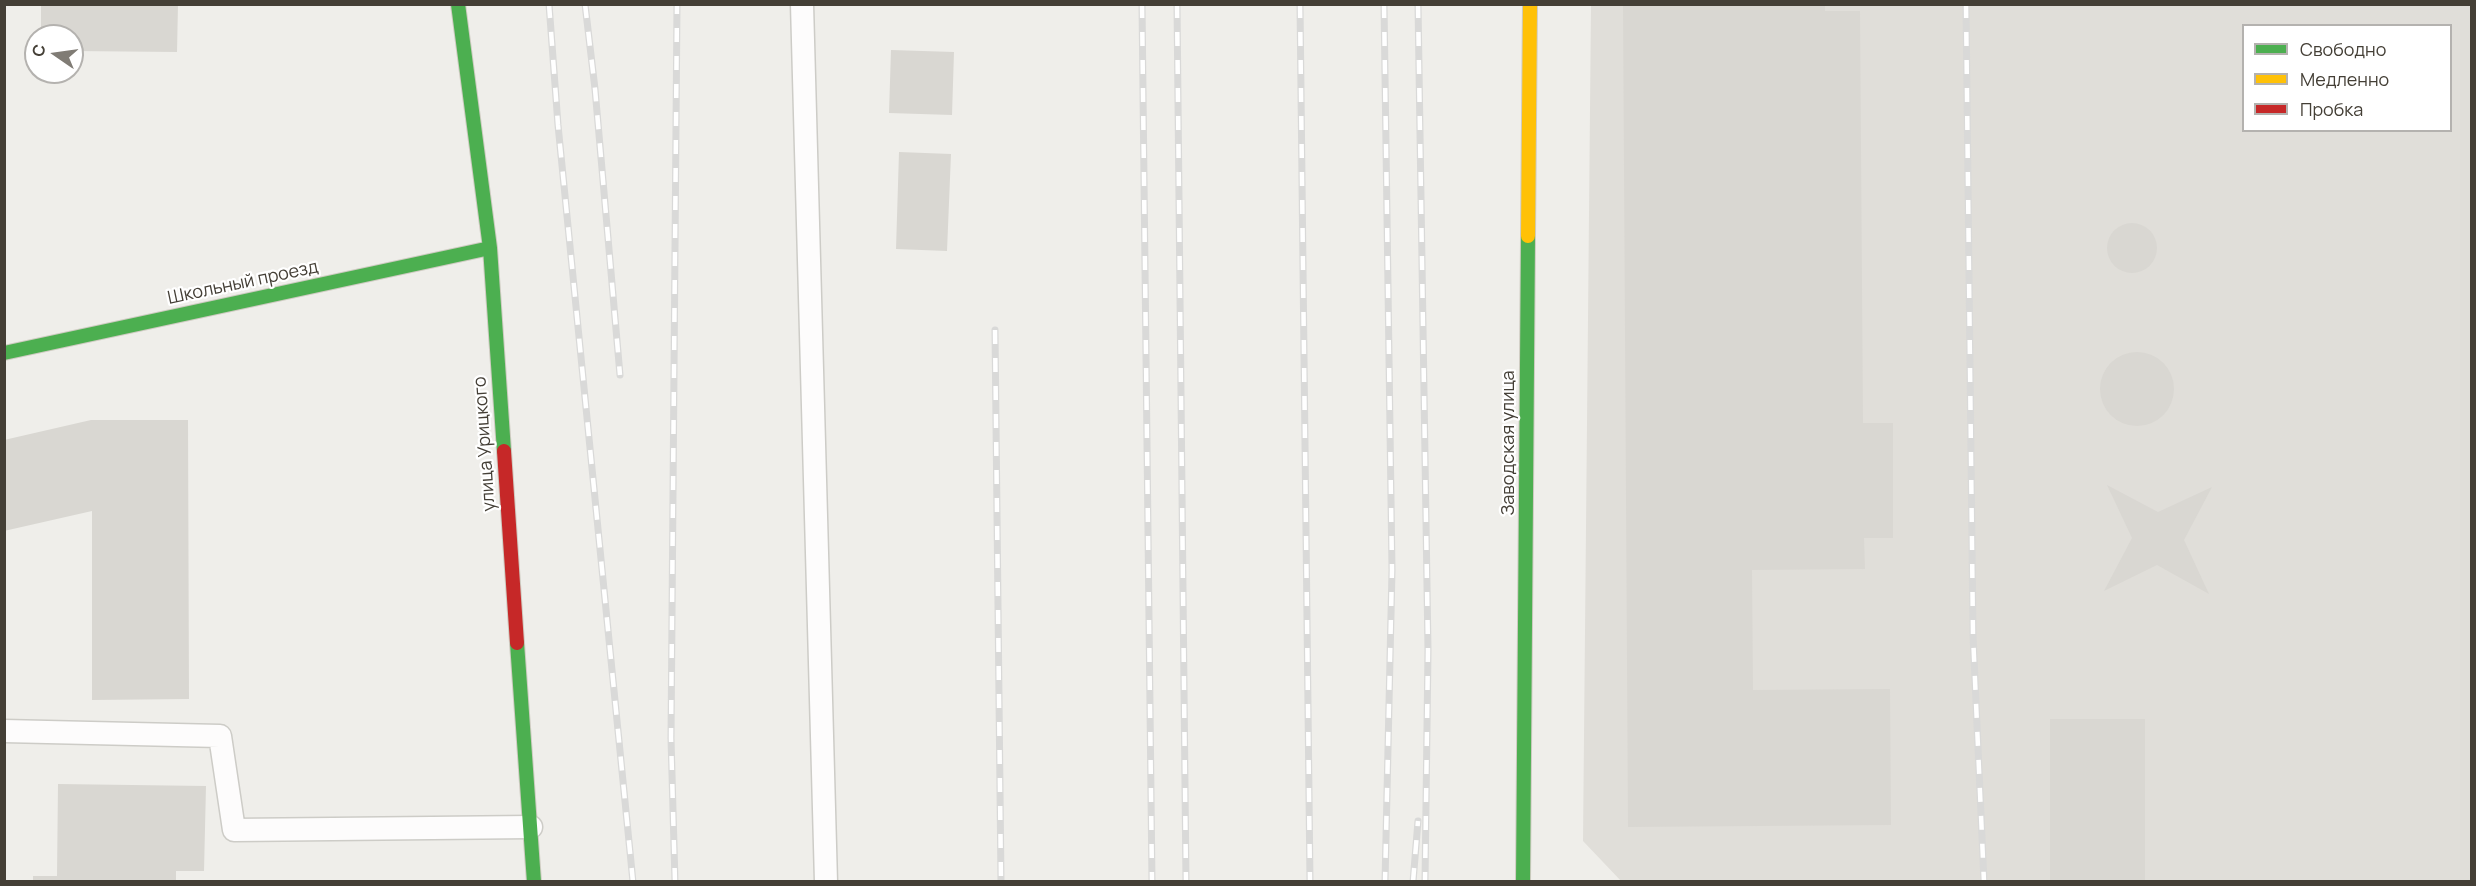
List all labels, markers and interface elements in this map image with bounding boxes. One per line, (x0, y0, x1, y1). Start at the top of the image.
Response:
north arrow (24, 24, 84, 84)
legend (2242, 24, 2452, 132)
text: Свободно (2300, 37, 2386, 61)
text: С (26, 42, 50, 59)
text: Медленно (2300, 67, 2389, 91)
text: Пробка (2300, 97, 2363, 121)
street label: Школьный проезд (166, 256, 320, 310)
street label: Заводская улица (1498, 370, 1520, 516)
street label: улица Урицкого (470, 376, 500, 512)

